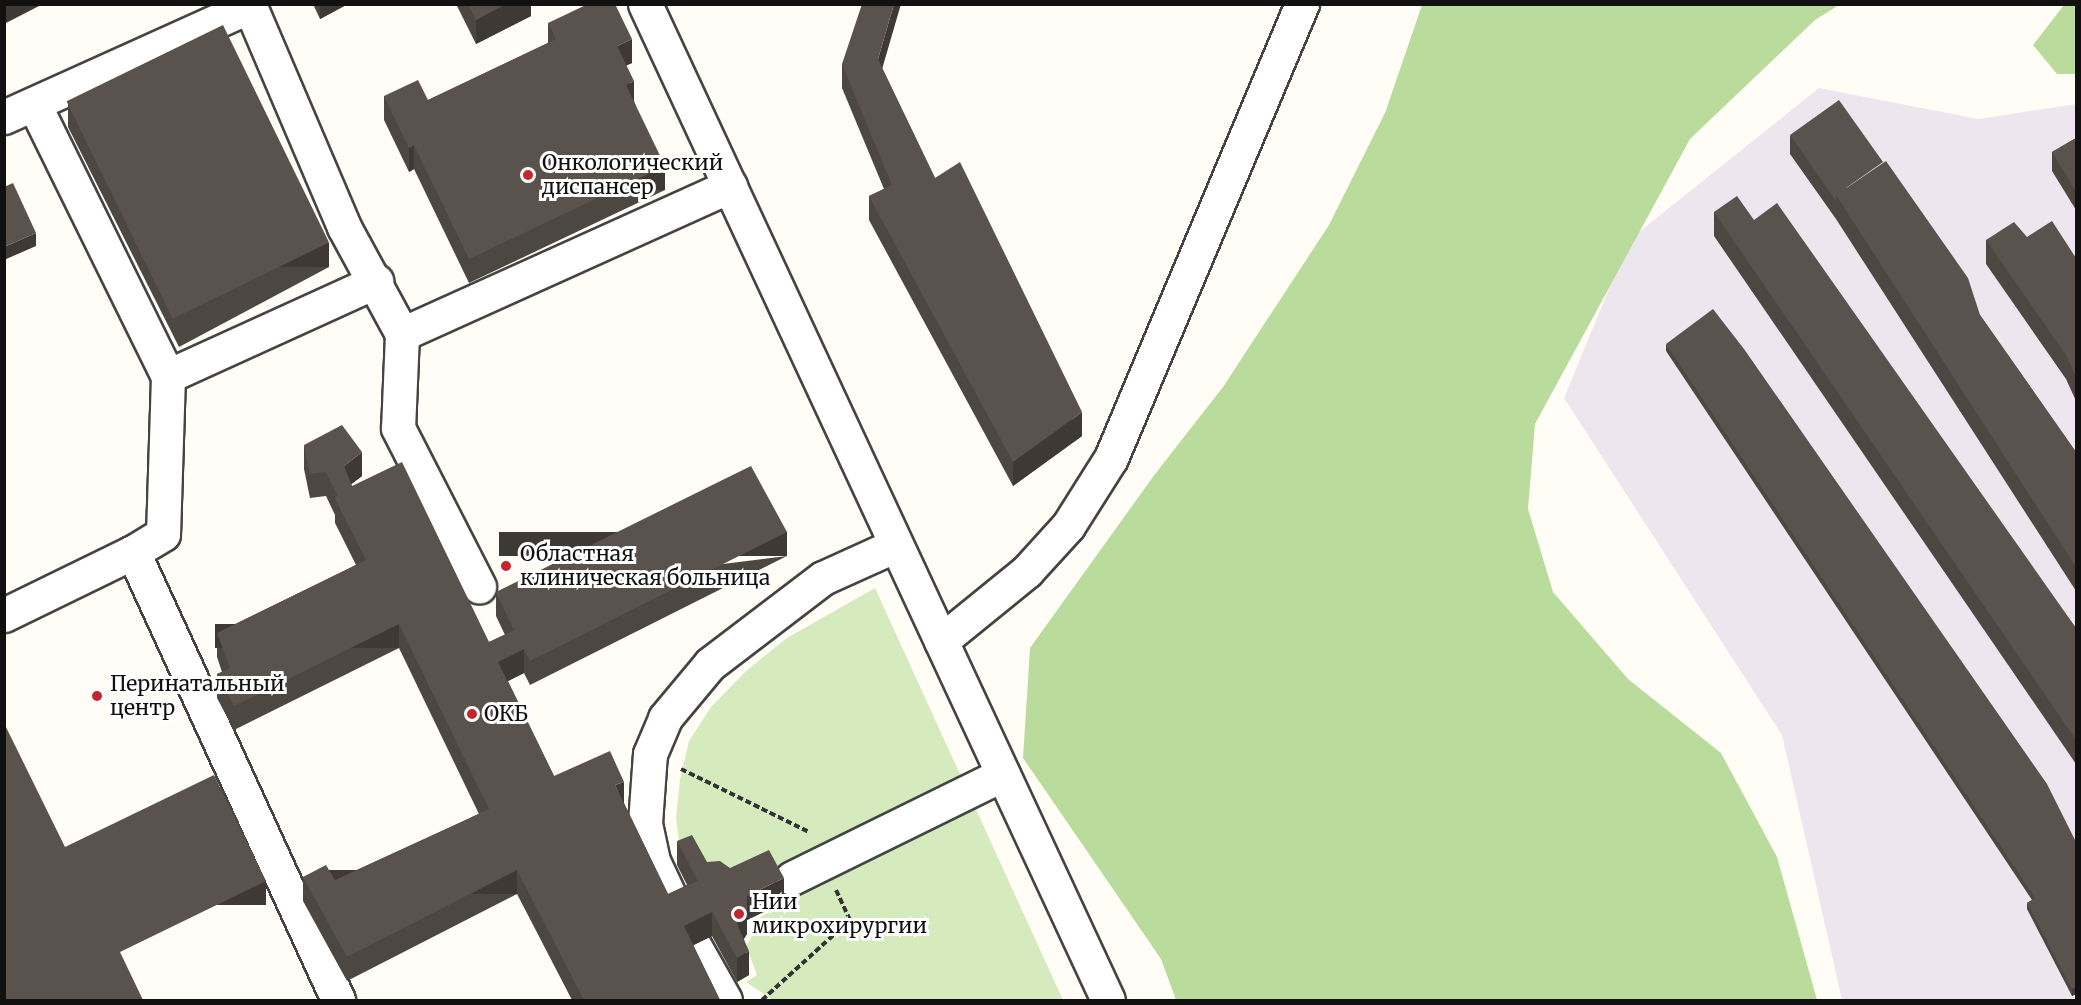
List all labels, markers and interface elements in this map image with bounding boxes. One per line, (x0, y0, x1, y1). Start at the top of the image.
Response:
place label: Онкологический диспансер (542, 150, 723, 200)
marker: Онкологический диспансер (519, 166, 537, 184)
place label: Областная клиническая больница (520, 541, 770, 591)
marker: Областная клиническая больница (497, 557, 515, 575)
place label: Перинатальный центр (110, 671, 285, 721)
marker: Перинатальный центр (88, 687, 106, 705)
place label: ОКБ (484, 701, 528, 727)
marker: ОКБ (465, 707, 479, 721)
place label: Нии микрохирургии (752, 889, 927, 939)
marker: Нии микрохирургии (730, 905, 748, 923)

